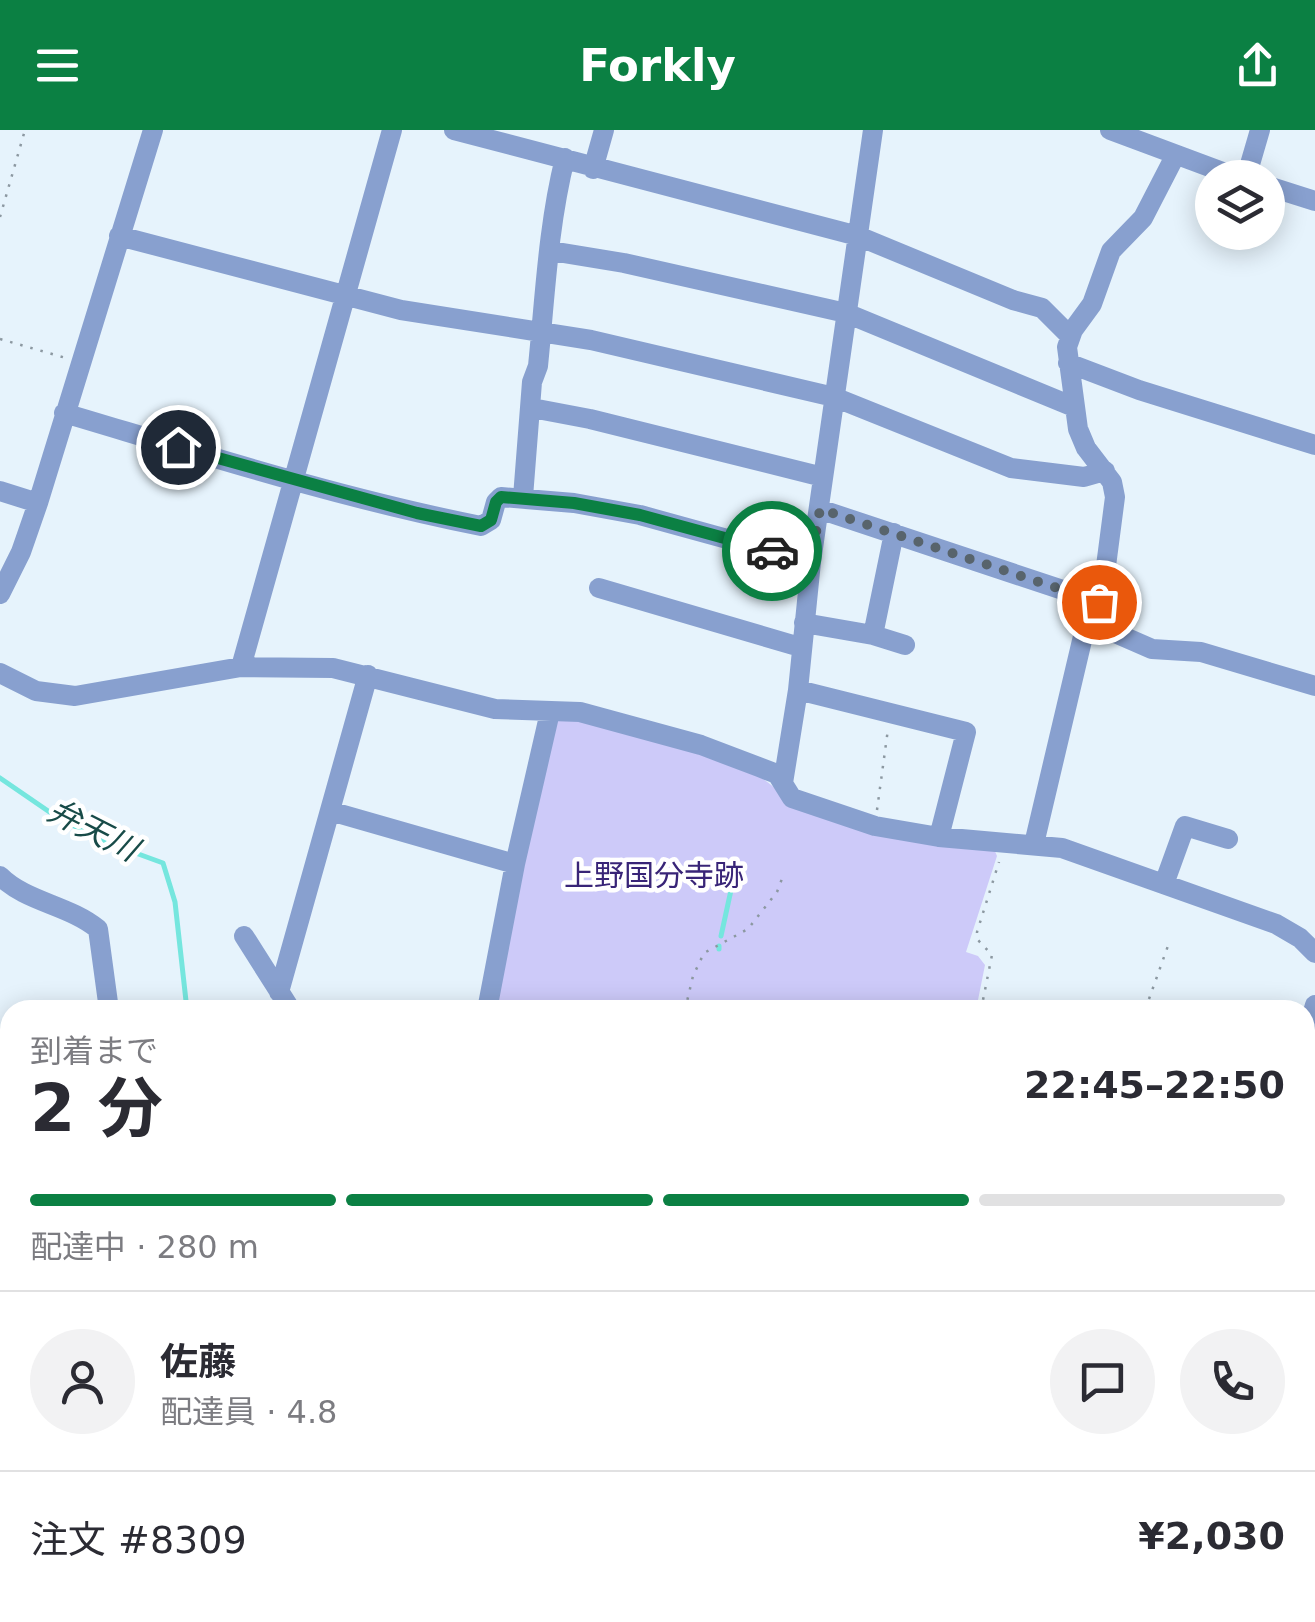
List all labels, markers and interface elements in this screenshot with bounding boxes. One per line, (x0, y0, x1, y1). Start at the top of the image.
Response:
icon: menu (30, 38, 85, 93)
icon: share (1230, 38, 1285, 93)
text: Forkly (579, 39, 736, 92)
map controls (1195, 160, 1285, 250)
button: layers (1195, 160, 1285, 250)
pin (136, 405, 221, 490)
icon: home (151, 420, 206, 475)
courier (722, 501, 822, 601)
icon: car (745, 524, 800, 579)
pin (1057, 560, 1142, 645)
icon: bag (1072, 575, 1127, 630)
water label: 弁天川 (42, 791, 147, 870)
park label: 上野国分寺跡 (564, 858, 744, 893)
text: 到着まで (30, 1032, 158, 1070)
text: 22:45–22:50 (1024, 1063, 1285, 1107)
text: 2 分 (30, 1071, 163, 1146)
text: 配達中 · 280 m (30, 1228, 259, 1266)
button: person (30, 1329, 135, 1434)
button: chat (1050, 1329, 1155, 1434)
button: phone (1180, 1329, 1285, 1434)
text: 佐藤 (160, 1340, 236, 1384)
text: 配達員 · 4.8 (160, 1393, 337, 1431)
text: ¥2,030 (1138, 1514, 1285, 1558)
text: 注文 #8309 (30, 1518, 247, 1562)

